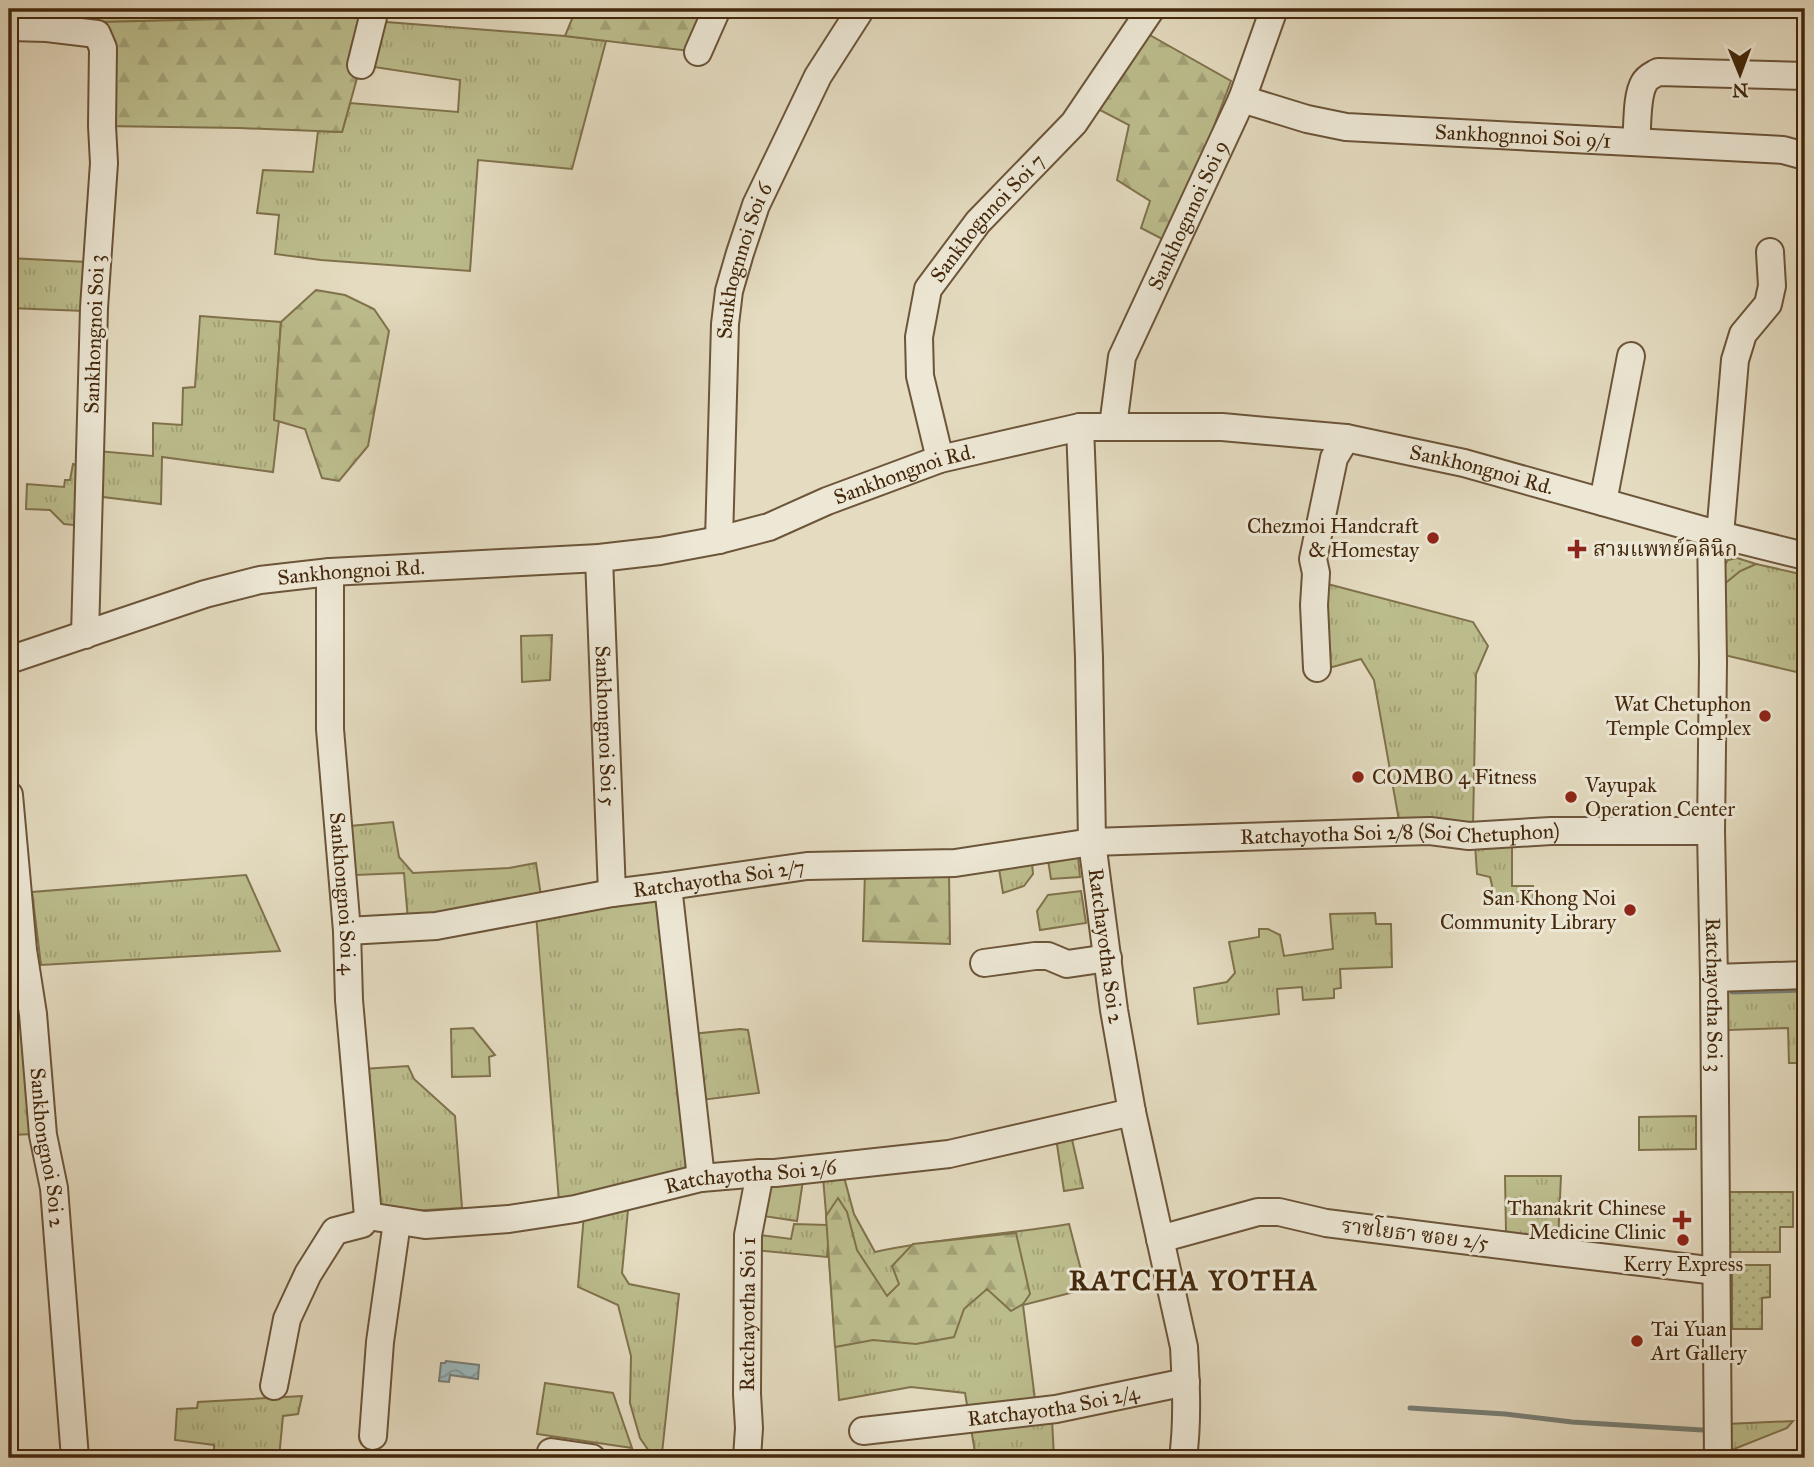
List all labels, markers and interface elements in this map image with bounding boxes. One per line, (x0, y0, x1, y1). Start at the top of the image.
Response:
north arrow (1706, 38, 1776, 108)
text: N (1732, 79, 1749, 102)
street label: Sankhognnoi Soi 9/1 (1434, 119, 1612, 154)
street label: Sankhognnoi Soi 9 (1142, 136, 1234, 294)
street label: Sankhognnoi Soi 7 (924, 148, 1050, 288)
street label: Sankhognnoi Soi 6 (712, 177, 778, 339)
street label: Sankhongnoi Soi 3 (78, 254, 110, 414)
street label: Sankhongnoi Rd. (830, 438, 977, 510)
street label: Sankhongnoi Rd. (1407, 439, 1557, 501)
place label: Chezmoi Handcraft & Homestay (1247, 513, 1420, 563)
marker: Chezmoi Handcraft & Homestay (1425, 530, 1441, 546)
place label: สามแพทย์คลินิก (1593, 536, 1738, 562)
marker: สามแพทย์คลินิก (1567, 539, 1587, 559)
street label: Sankhongnoi Rd. (276, 554, 425, 591)
street label: Sankhongnoi Soi 5 (589, 645, 622, 807)
place label: Wat Chetuphon Temple Complex (1606, 691, 1752, 741)
marker: Wat Chetuphon Temple Complex (1757, 708, 1773, 724)
place label: COMBO 4 Fitness (1372, 764, 1537, 790)
marker: COMBO 4 Fitness (1350, 769, 1366, 785)
place label: Vayupak Operation Center (1584, 772, 1735, 822)
marker: Vayupak Operation Center (1563, 789, 1579, 805)
street label: Sankhongnoi Soi 4 (324, 811, 361, 976)
street label: Ratchayotha Soi 2/8 (Soi Chetuphon) (1240, 818, 1560, 850)
street label: Ratchayotha Soi 2/7 (631, 853, 807, 903)
street label: Ratchayotha Soi 2 (1083, 867, 1129, 1026)
place label: San Khong Noi Community Library (1440, 885, 1617, 935)
marker: San Khong Noi Community Library (1622, 902, 1638, 918)
street label: Ratchayotha Soi 3 (1700, 917, 1728, 1072)
street label: Sankhongnoi Soi 2 (24, 1067, 70, 1229)
street label: Ratchayotha Soi 2/6 (662, 1153, 839, 1199)
place label: Thanakrit Chinese Medicine Clinic (1507, 1195, 1666, 1245)
street label: ราชโยธา ซอย 2/5 (1340, 1210, 1491, 1256)
marker: Thanakrit Chinese Medicine Clinic (1672, 1210, 1692, 1230)
marker: Kerry Express (1675, 1232, 1691, 1248)
street label: Ratchayotha Soi 1 (734, 1237, 761, 1392)
place label: Kerry Express (1623, 1251, 1743, 1277)
district label: RATCHA YOTHA (1069, 1263, 1319, 1298)
place label: Tai Yuan Art Gallery (1650, 1316, 1748, 1366)
marker: Tai Yuan Art Gallery (1629, 1333, 1645, 1349)
street label: Ratchayotha Soi 2/4 (966, 1379, 1143, 1432)

